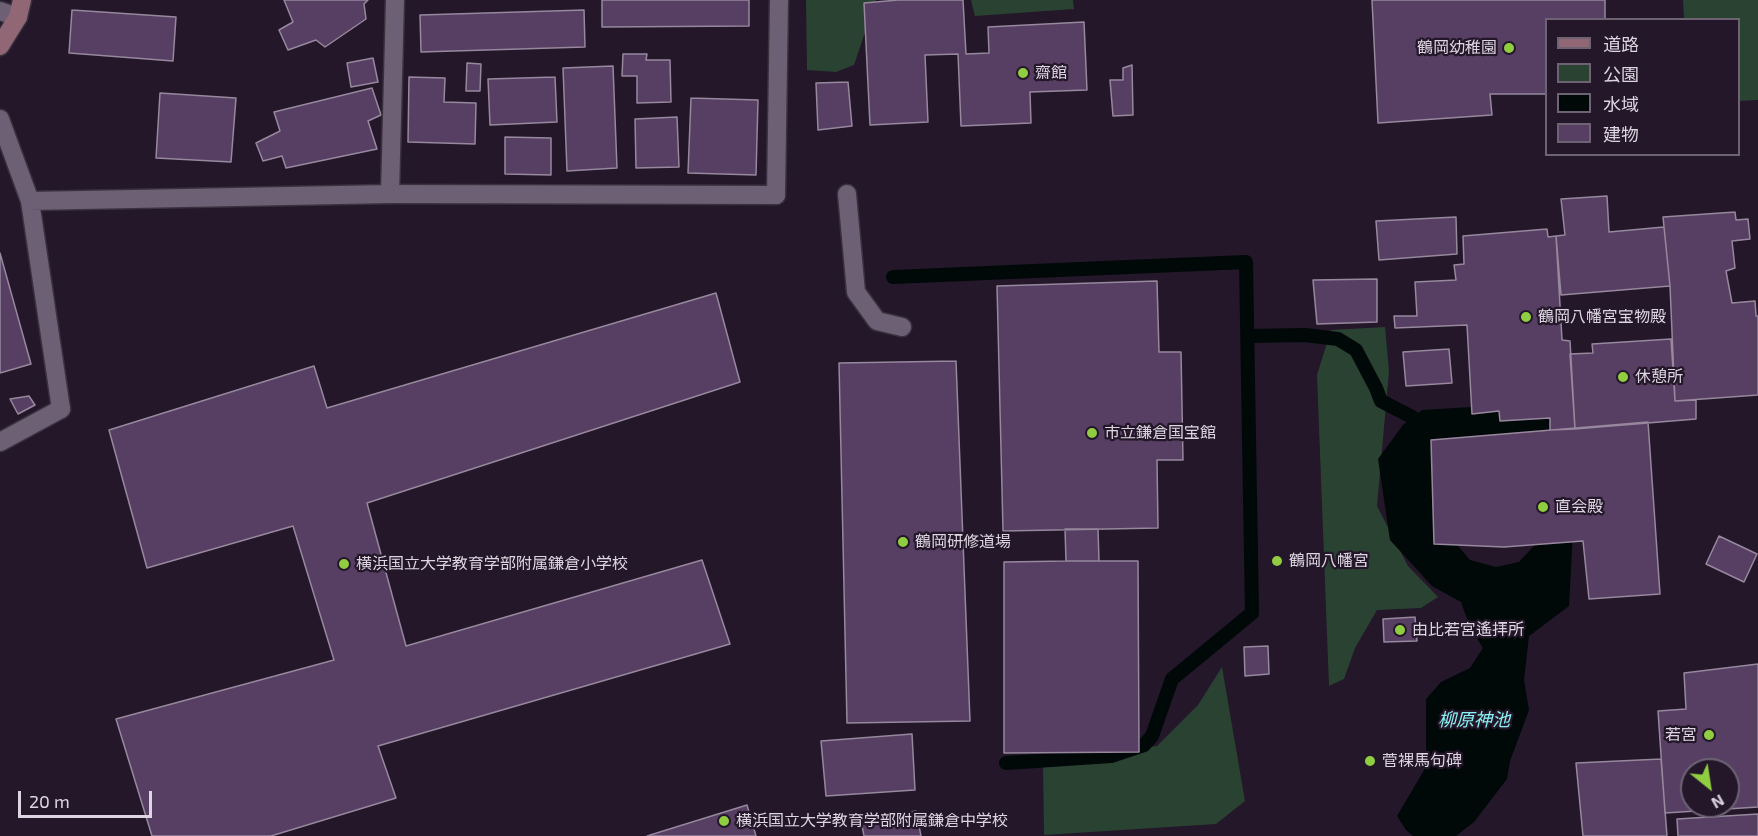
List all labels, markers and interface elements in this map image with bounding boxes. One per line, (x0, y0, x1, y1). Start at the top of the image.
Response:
legend (1545, 18, 1740, 156)
text: 道路 (1603, 33, 1639, 55)
place label: 鶴岡幼稚園 (1417, 38, 1497, 58)
marker: 鶴岡幼稚園 (1502, 41, 1516, 55)
place label: 齋館 (1035, 63, 1067, 83)
text: 公園 (1603, 63, 1639, 85)
marker: 齋館 (1016, 66, 1030, 80)
text: 水域 (1603, 93, 1639, 115)
text: 建物 (1603, 123, 1639, 145)
place label: 鶴岡八幡宮宝物殿 (1538, 307, 1666, 327)
marker: 鶴岡八幡宮宝物殿 (1519, 310, 1533, 324)
place label: 休憩所 (1635, 367, 1683, 387)
marker: 休憩所 (1616, 370, 1630, 384)
place label: 市立鎌倉国宝館 (1104, 423, 1216, 443)
marker: 市立鎌倉国宝館 (1085, 426, 1099, 440)
place label: 直会殿 (1555, 497, 1603, 517)
marker: 直会殿 (1536, 500, 1550, 514)
place label: 鶴岡研修道場 (915, 532, 1011, 552)
marker: 鶴岡研修道場 (896, 535, 910, 549)
place label: 鶴岡八幡宮 (1289, 551, 1369, 571)
place label: 横浜国立大学教育学部附属鎌倉小学校 (356, 554, 628, 574)
marker: 鶴岡八幡宮 (1270, 554, 1284, 568)
marker: 横浜国立大学教育学部附属鎌倉小学校 (337, 557, 351, 571)
place label: 由比若宮遙拝所 (1412, 620, 1524, 640)
marker: 由比若宮遙拝所 (1393, 623, 1407, 637)
water label: 柳原神池 (1438, 709, 1510, 731)
place label: 若宮 (1665, 725, 1697, 745)
marker: 若宮 (1702, 728, 1716, 742)
place label: 菅裸馬句碑 (1382, 751, 1462, 771)
marker: 菅裸馬句碑 (1363, 754, 1377, 768)
north arrow (1680, 758, 1740, 818)
scale bar (21, 779, 154, 817)
text: 20 m (29, 790, 70, 812)
text: N (1708, 791, 1728, 813)
place label: 横浜国立大学教育学部附属鎌倉中学校 (736, 811, 1008, 831)
marker: 横浜国立大学教育学部附属鎌倉中学校 (717, 814, 731, 828)

